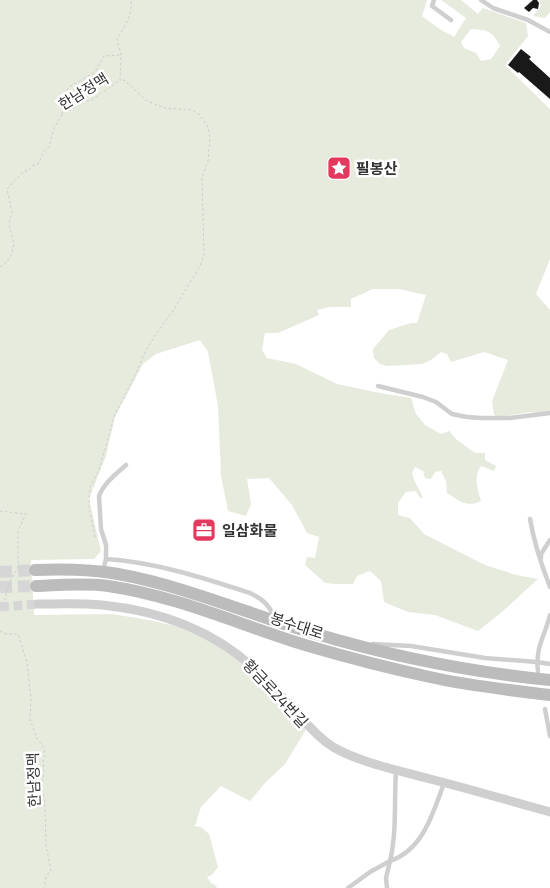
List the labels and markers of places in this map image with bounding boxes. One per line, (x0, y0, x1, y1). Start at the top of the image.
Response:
place icon: 필봉산 (326, 155, 352, 181)
place label: 필봉산 (356, 159, 398, 177)
office icon: 일삼화물 (191, 517, 217, 543)
place label: 일삼화물 (222, 521, 277, 539)

